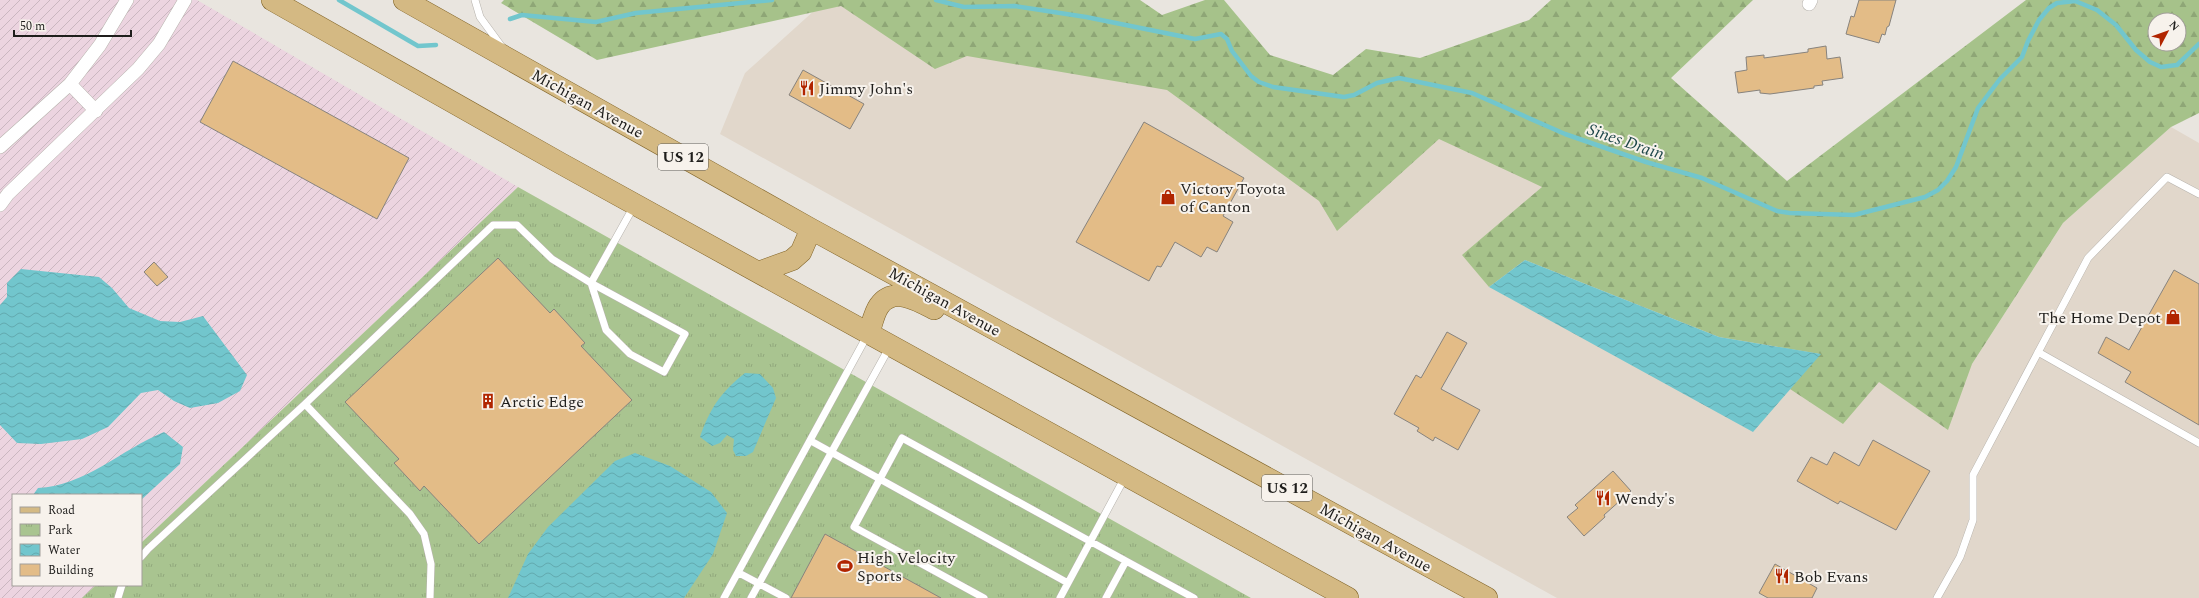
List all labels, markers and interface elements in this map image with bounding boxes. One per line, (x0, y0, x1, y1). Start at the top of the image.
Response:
scale bar (14, 12, 131, 38)
north arrow (2147, 12, 2187, 52)
text: 50 m (20, 17, 45, 36)
text: N (2165, 17, 2184, 35)
street label: Michigan Avenue (527, 63, 648, 145)
place label: Jimmy John's (819, 77, 913, 101)
restaurant icon: Jimmy John's (798, 79, 816, 97)
water label: Sines Drain (1584, 117, 1668, 167)
road number: US 12 (658, 144, 708, 170)
place label: Victory Toyota of Canton (1180, 177, 1285, 219)
shop icon: Victory Toyota of Canton (1159, 188, 1177, 206)
street label: Michigan Avenue (884, 261, 1005, 343)
place label: The Home Depot (2038, 306, 2161, 330)
shop icon: The Home Depot (2164, 308, 2182, 326)
place label: Arctic Edge (500, 390, 584, 414)
building icon: Arctic Edge (479, 392, 497, 410)
road number: US 12 (1262, 475, 1312, 501)
place label: Wendy's (1615, 487, 1675, 511)
restaurant icon: Wendy's (1594, 489, 1612, 507)
legend (12, 494, 142, 586)
street label: Michigan Avenue (1315, 497, 1436, 579)
text: Road (48, 501, 75, 520)
text: Park (48, 521, 73, 540)
text: Water (48, 541, 80, 560)
place label: High Velocity Sports (857, 546, 956, 588)
sports icon: High Velocity Sports (836, 557, 854, 575)
text: Building (48, 561, 94, 580)
place label: Bob Evans (1794, 565, 1868, 589)
restaurant icon: Bob Evans (1773, 567, 1791, 585)

